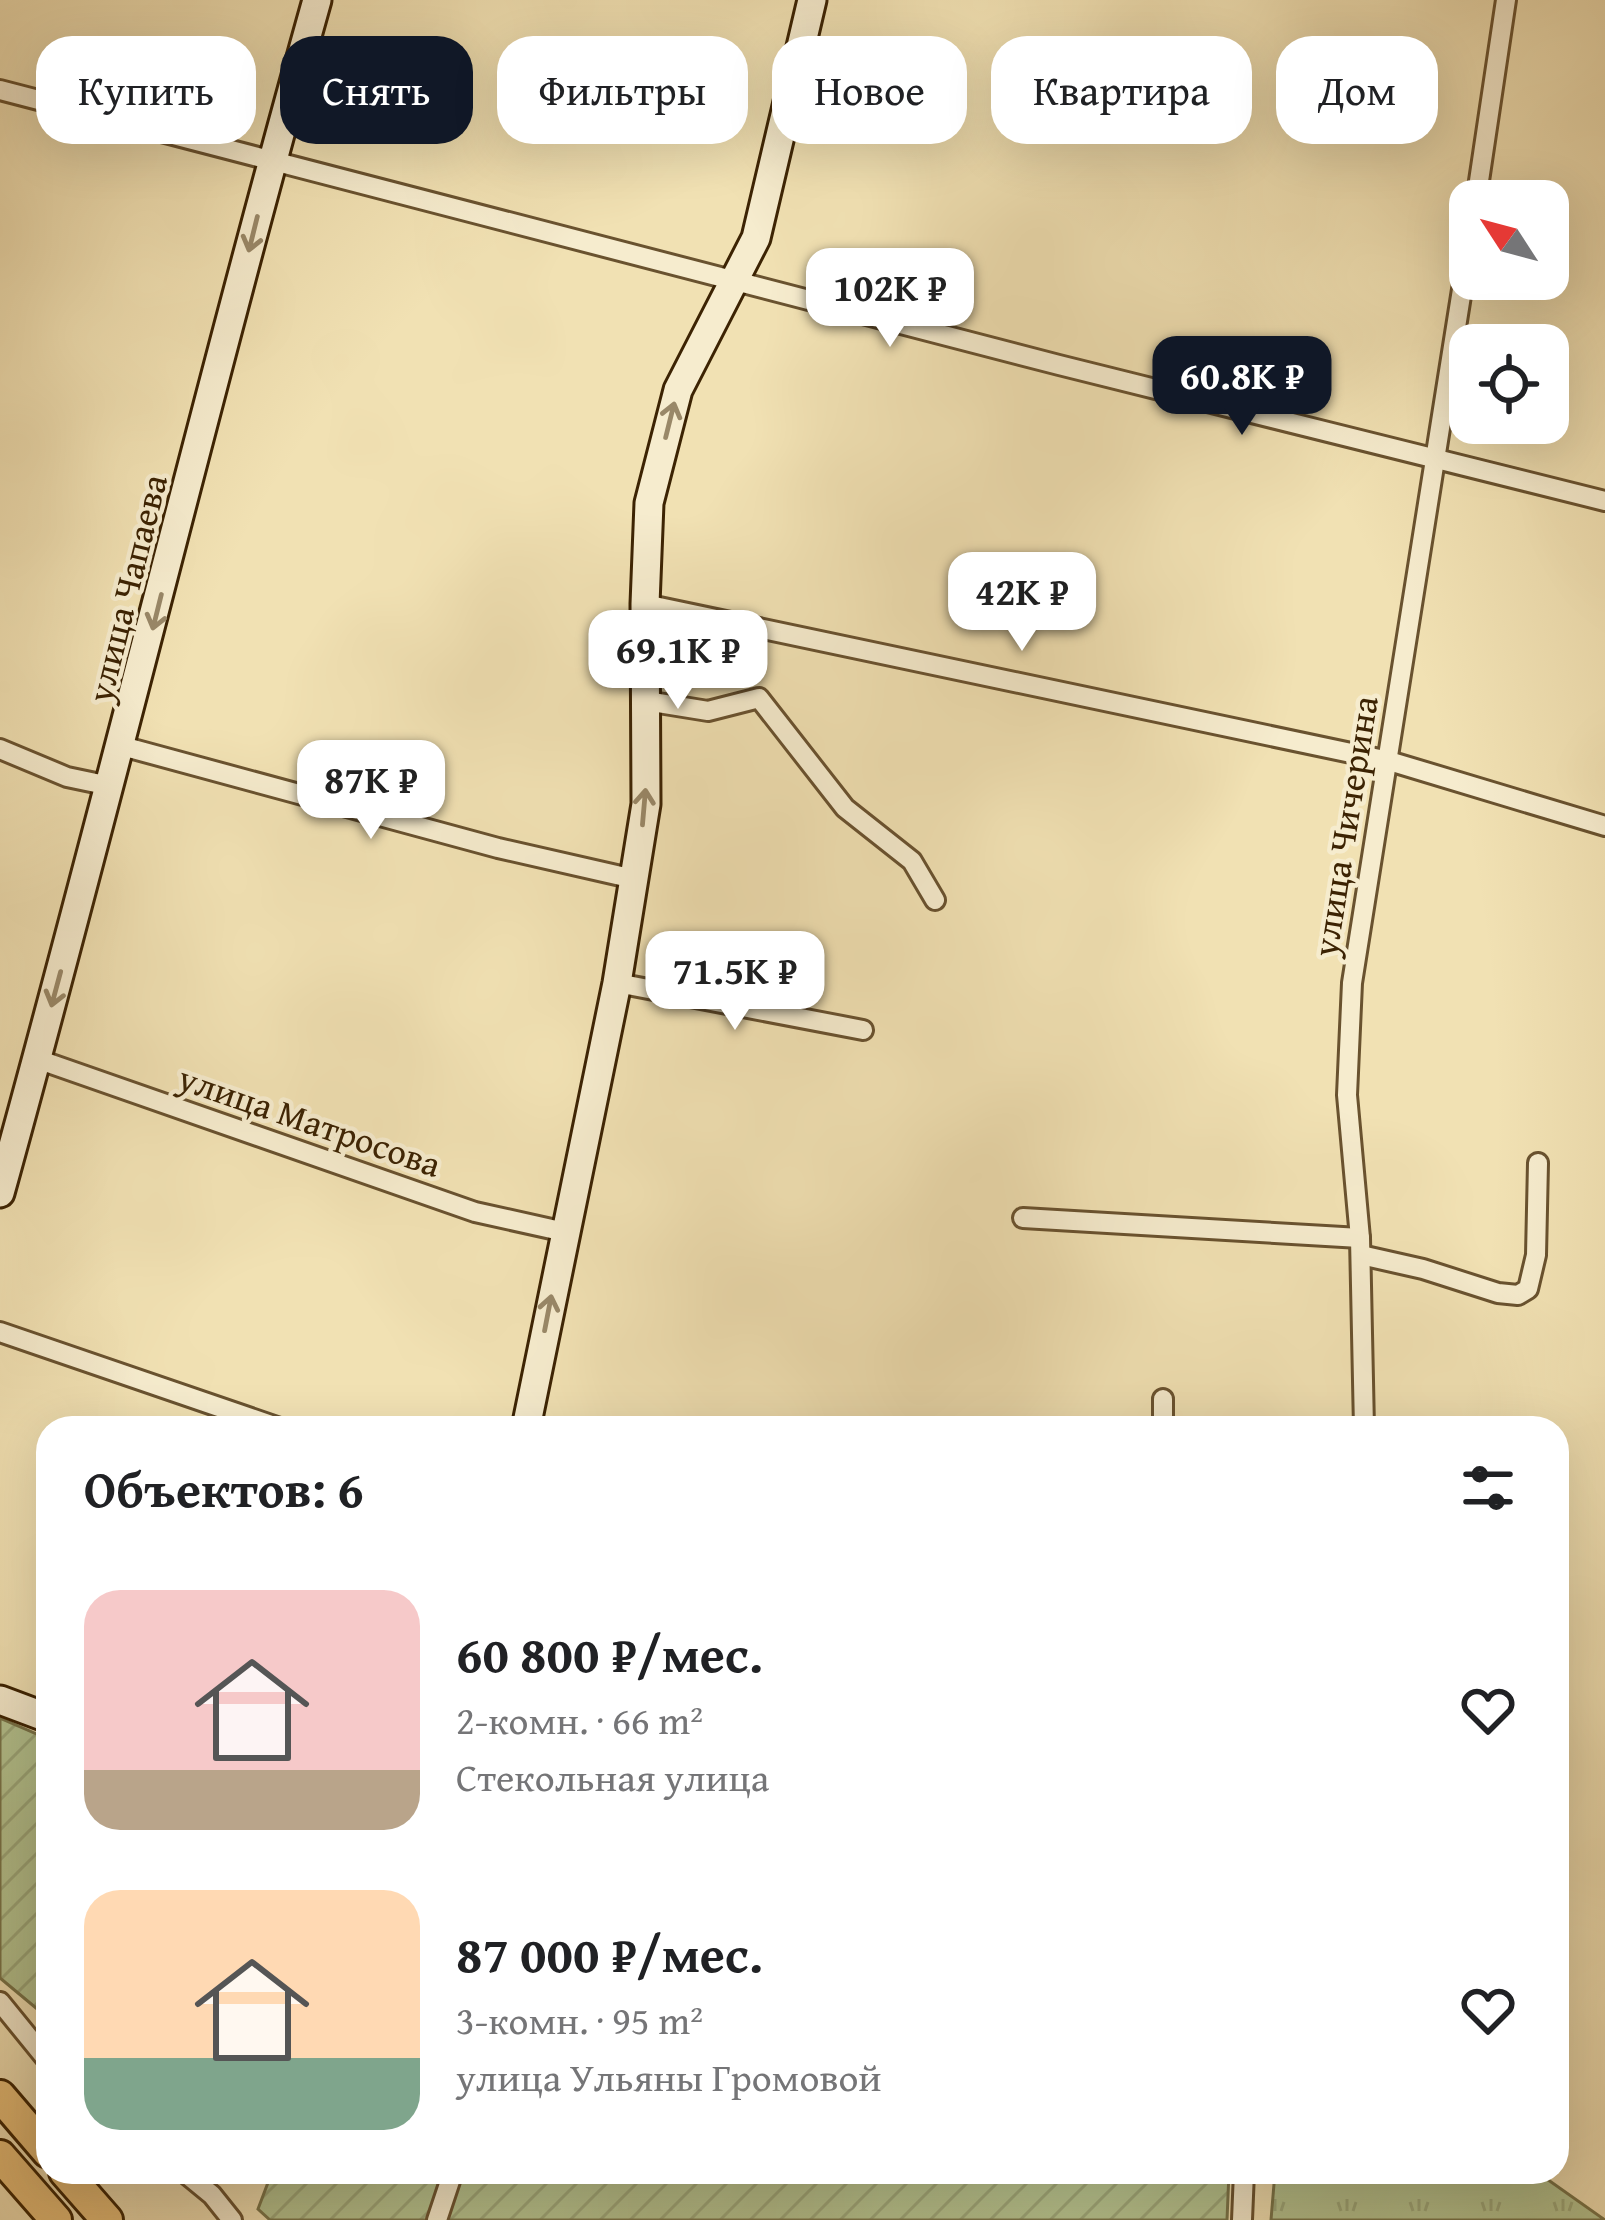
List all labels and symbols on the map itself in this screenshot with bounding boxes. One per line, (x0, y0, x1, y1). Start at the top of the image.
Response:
north arrow (1449, 180, 1569, 300)
one-way arrow (241, 215, 263, 253)
pin: 102K ₽ (792, 248, 988, 350)
pin: 60.8K ₽ (1131, 336, 1353, 438)
one-way arrow (660, 401, 682, 439)
street label: улица Чапаева (72, 468, 180, 709)
pin: 42K ₽ (938, 552, 1106, 654)
one-way arrow (145, 593, 167, 631)
pin: 69.1K ₽ (567, 610, 789, 712)
street label: улица Чичерина (1297, 692, 1391, 961)
pin: 87K ₽ (287, 740, 455, 842)
one-way arrow (633, 788, 656, 827)
pin: 71.5K ₽ (624, 931, 846, 1033)
one-way arrow (44, 969, 66, 1007)
street label: улица Матросова (171, 1050, 449, 1190)
one-way arrow (538, 1294, 560, 1333)

